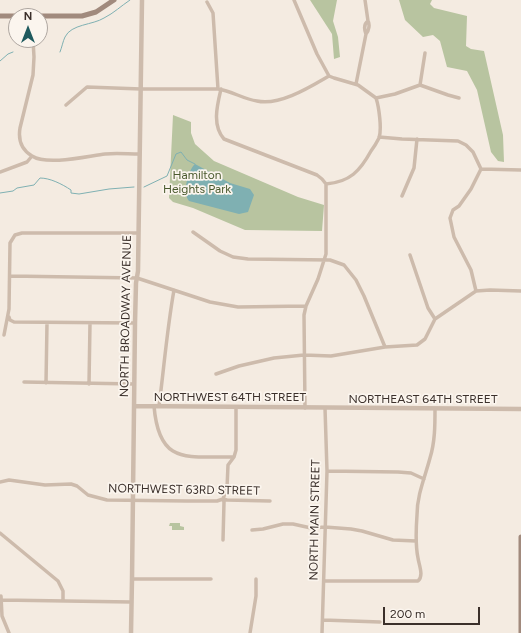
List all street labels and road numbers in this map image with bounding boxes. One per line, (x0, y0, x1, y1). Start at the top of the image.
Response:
street label: NORTH BROADWAY AVENUE (117, 235, 135, 397)
street label: NORTHWEST 64TH STREET (154, 390, 306, 404)
street label: NORTHEAST 64TH STREET (348, 392, 498, 406)
street label: NORTH MAIN STREET (307, 459, 323, 581)
street label: NORTHWEST 63RD STREET (108, 481, 260, 499)

